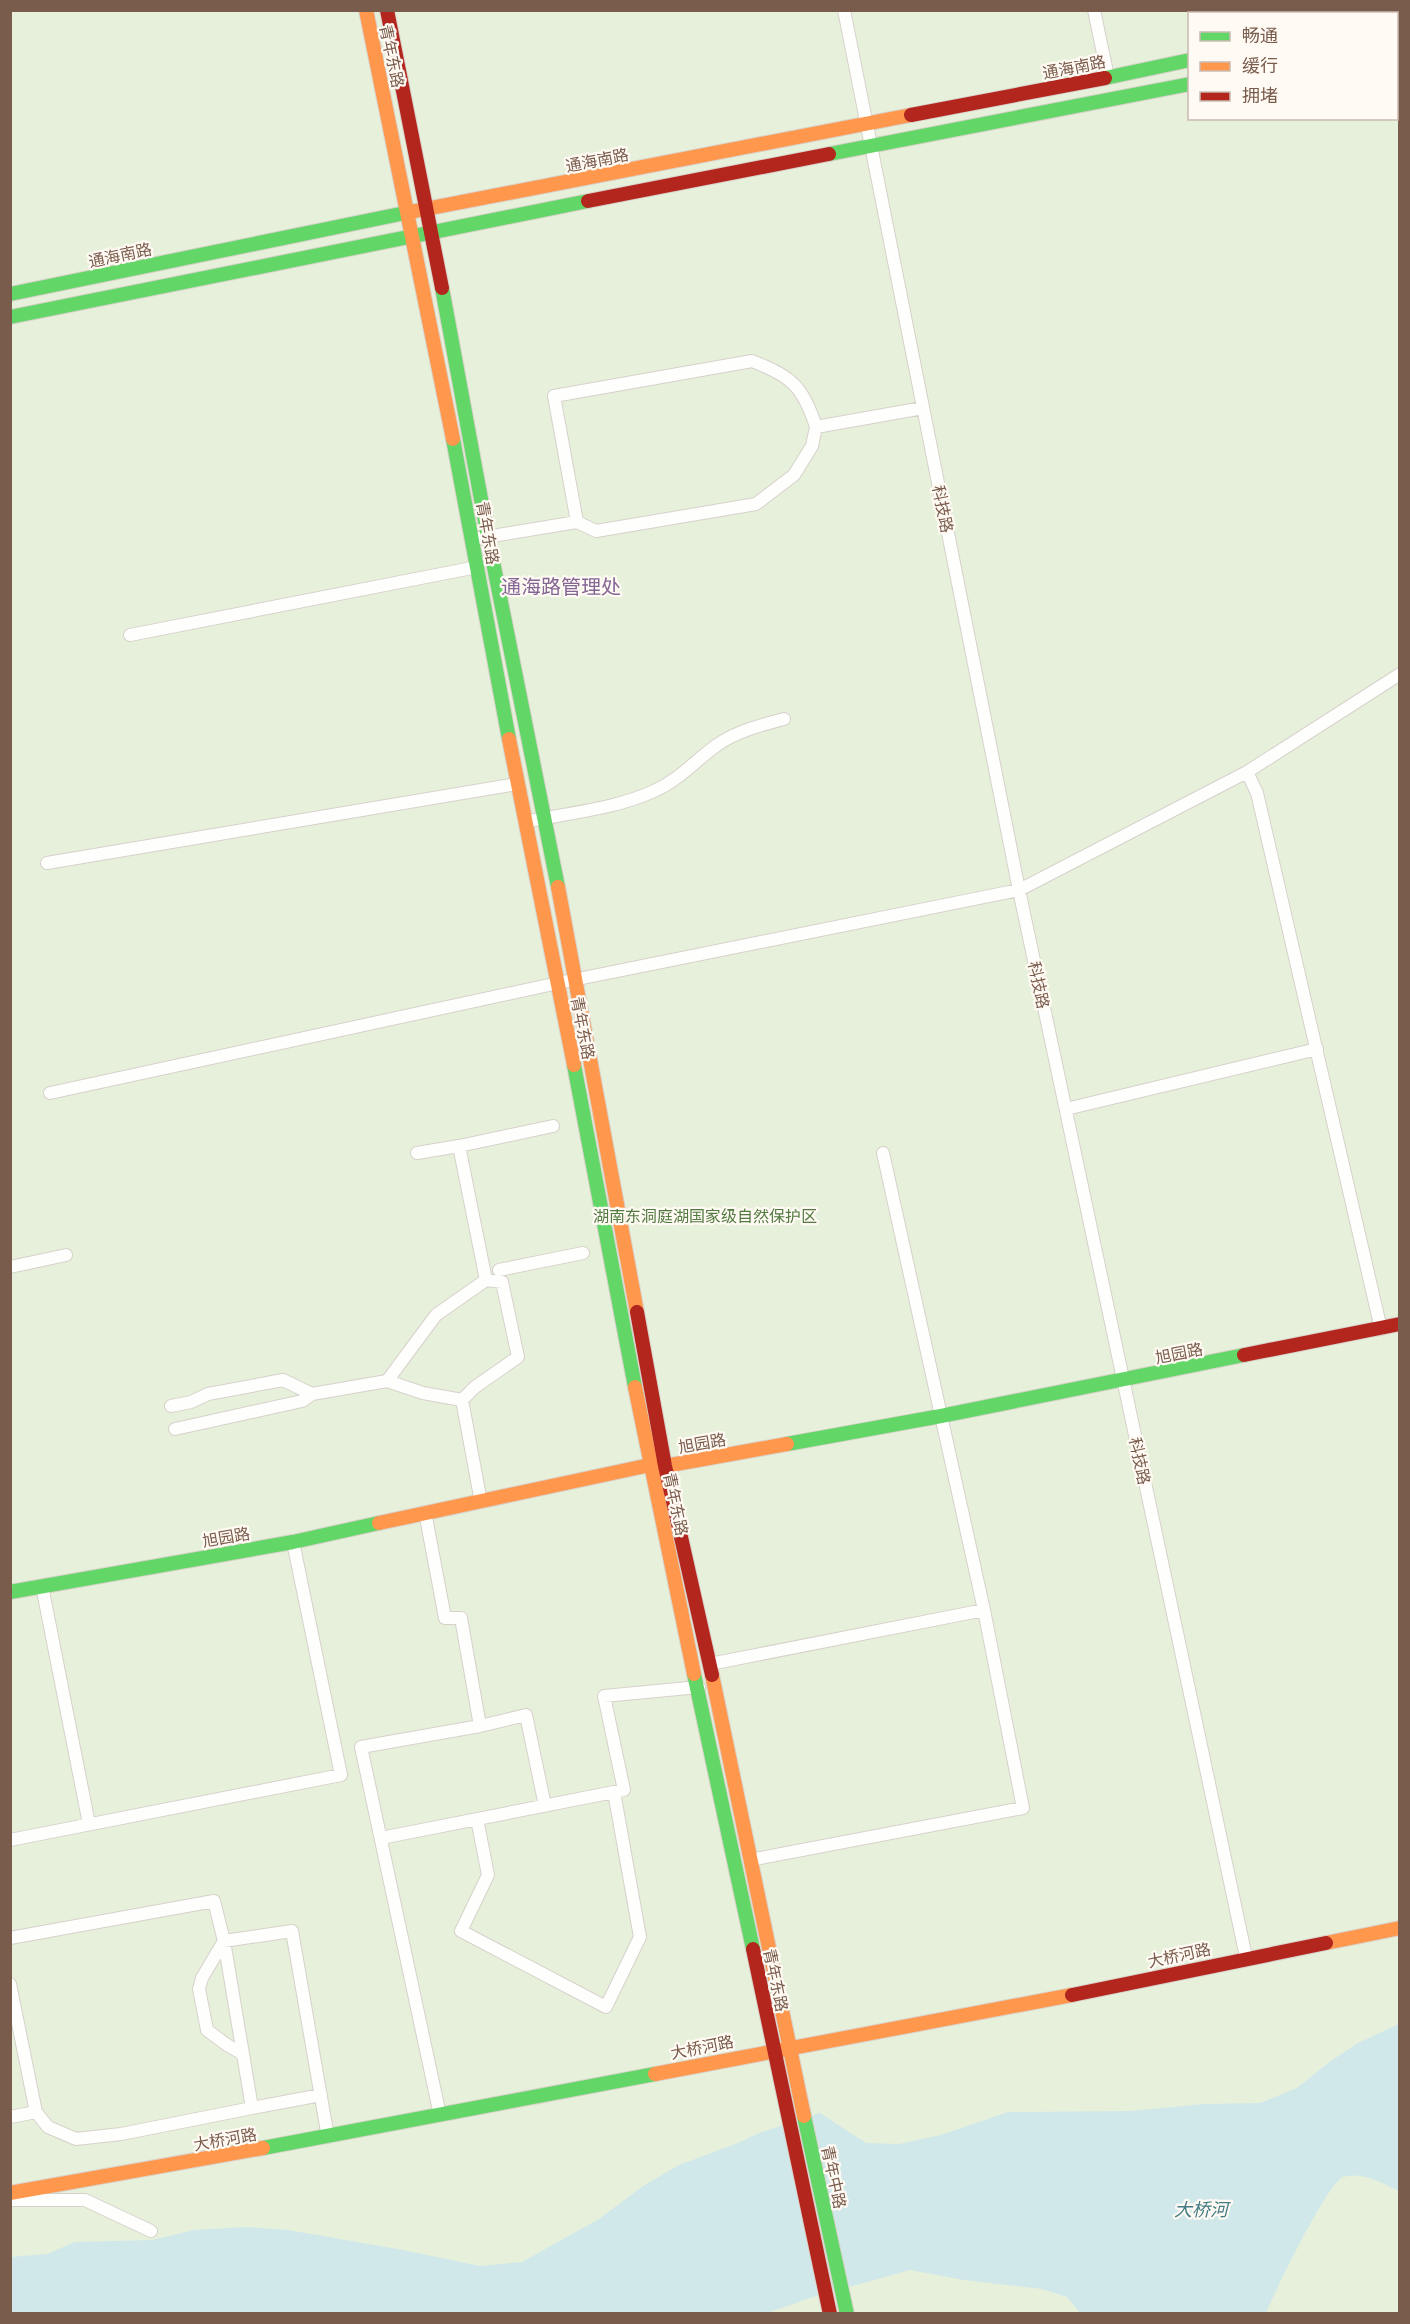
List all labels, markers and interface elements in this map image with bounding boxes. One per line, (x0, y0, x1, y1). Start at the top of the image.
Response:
legend (1188, 12, 1398, 120)
street label: 青年东路 (376, 23, 408, 89)
text: 畅通 (1242, 24, 1278, 47)
street label: 通海南路 (1041, 51, 1107, 83)
text: 缓行 (1242, 54, 1278, 77)
text: 拥堵 (1242, 84, 1278, 107)
street label: 通海南路 (564, 144, 630, 176)
street label: 通海南路 (87, 239, 153, 271)
street label: 科技路 (929, 484, 957, 534)
street label: 青年东路 (473, 500, 503, 566)
district label: 通海路管理处 (501, 574, 621, 600)
street label: 科技路 (1024, 959, 1054, 1011)
street label: 青年东路 (567, 995, 599, 1061)
park label: 湖南东洞庭湖国家级自然保护区 (593, 1206, 817, 1226)
street label: 旭园路 (1154, 1339, 1204, 1367)
street label: 旭园路 (677, 1429, 727, 1457)
street label: 科技路 (1125, 1435, 1155, 1487)
street label: 青年东路 (660, 1471, 692, 1537)
street label: 旭园路 (201, 1523, 251, 1551)
street label: 大桥河路 (1146, 1939, 1212, 1971)
street label: 青年东路 (760, 1947, 792, 2013)
street label: 大桥河路 (669, 2031, 735, 2063)
street label: 大桥河路 (192, 2124, 258, 2154)
street label: 青年中路 (818, 2144, 850, 2210)
water label: 大桥河 (1174, 2198, 1231, 2221)

